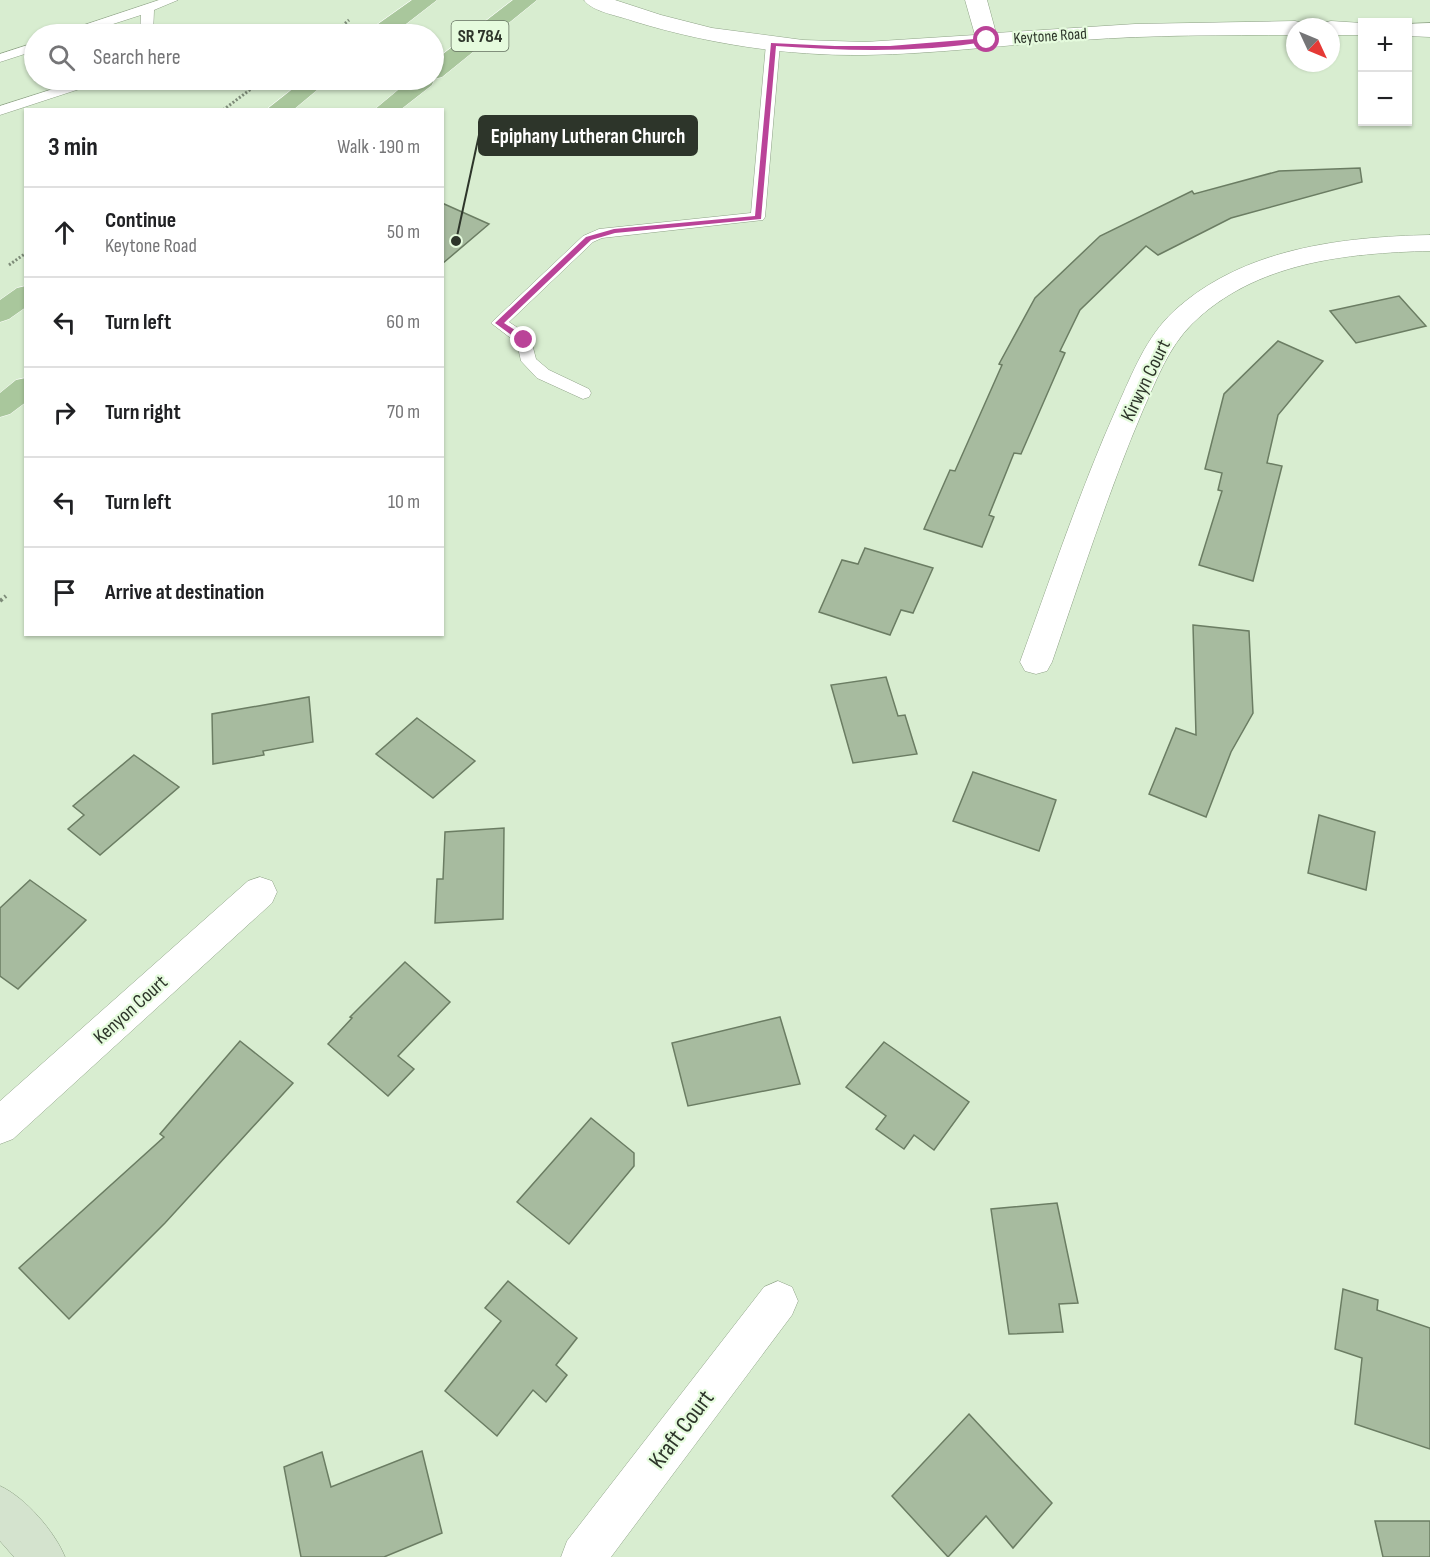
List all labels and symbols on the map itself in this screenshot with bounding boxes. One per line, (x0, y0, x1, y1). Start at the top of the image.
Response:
north arrow (1286, 18, 1340, 72)
road number: SR 784 (452, 21, 508, 51)
street label: Keytone Road (1013, 24, 1087, 49)
route start (973, 26, 999, 52)
callout: Epiphany Lutheran Church (479, 116, 697, 155)
text: Epiphany Lutheran Church (491, 124, 685, 149)
route end (510, 326, 536, 352)
street label: Kirwyn Court (1116, 336, 1176, 425)
street label: Kenyon Court (89, 970, 173, 1049)
street label: Kraft Court (643, 1384, 720, 1474)

